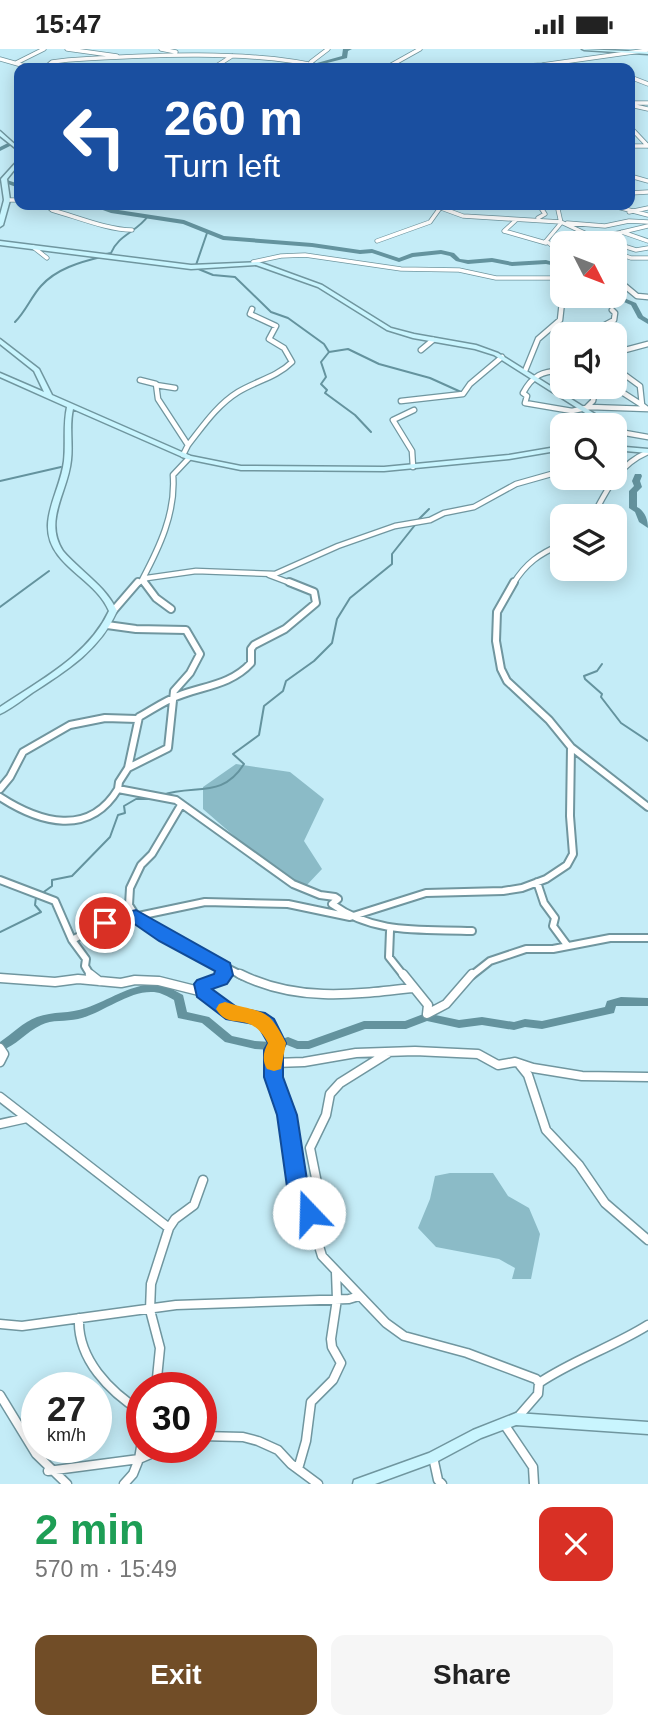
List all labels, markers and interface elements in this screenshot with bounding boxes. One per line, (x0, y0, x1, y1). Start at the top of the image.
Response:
text: 15:47 (35, 9, 102, 39)
icon: left (49, 91, 140, 182)
text: 260 m (164, 91, 303, 145)
text: Turn left (164, 148, 280, 184)
north arrow (550, 231, 626, 308)
map controls (550, 231, 627, 581)
button: sound (550, 322, 627, 399)
button: search (550, 413, 627, 490)
button: layers (550, 504, 627, 581)
pin (75, 893, 135, 953)
icon: arrive (86, 904, 124, 942)
position arrow (272, 1176, 346, 1250)
speed limit sign: 30 (126, 1372, 217, 1463)
text: 27 (47, 1389, 86, 1428)
text: km/h (47, 1425, 86, 1445)
text: 2 min (35, 1506, 145, 1553)
button: close (539, 1507, 613, 1581)
text: 570 m · 15:49 (35, 1556, 177, 1582)
button: Exit (35, 1635, 317, 1715)
button: Share (331, 1635, 613, 1715)

